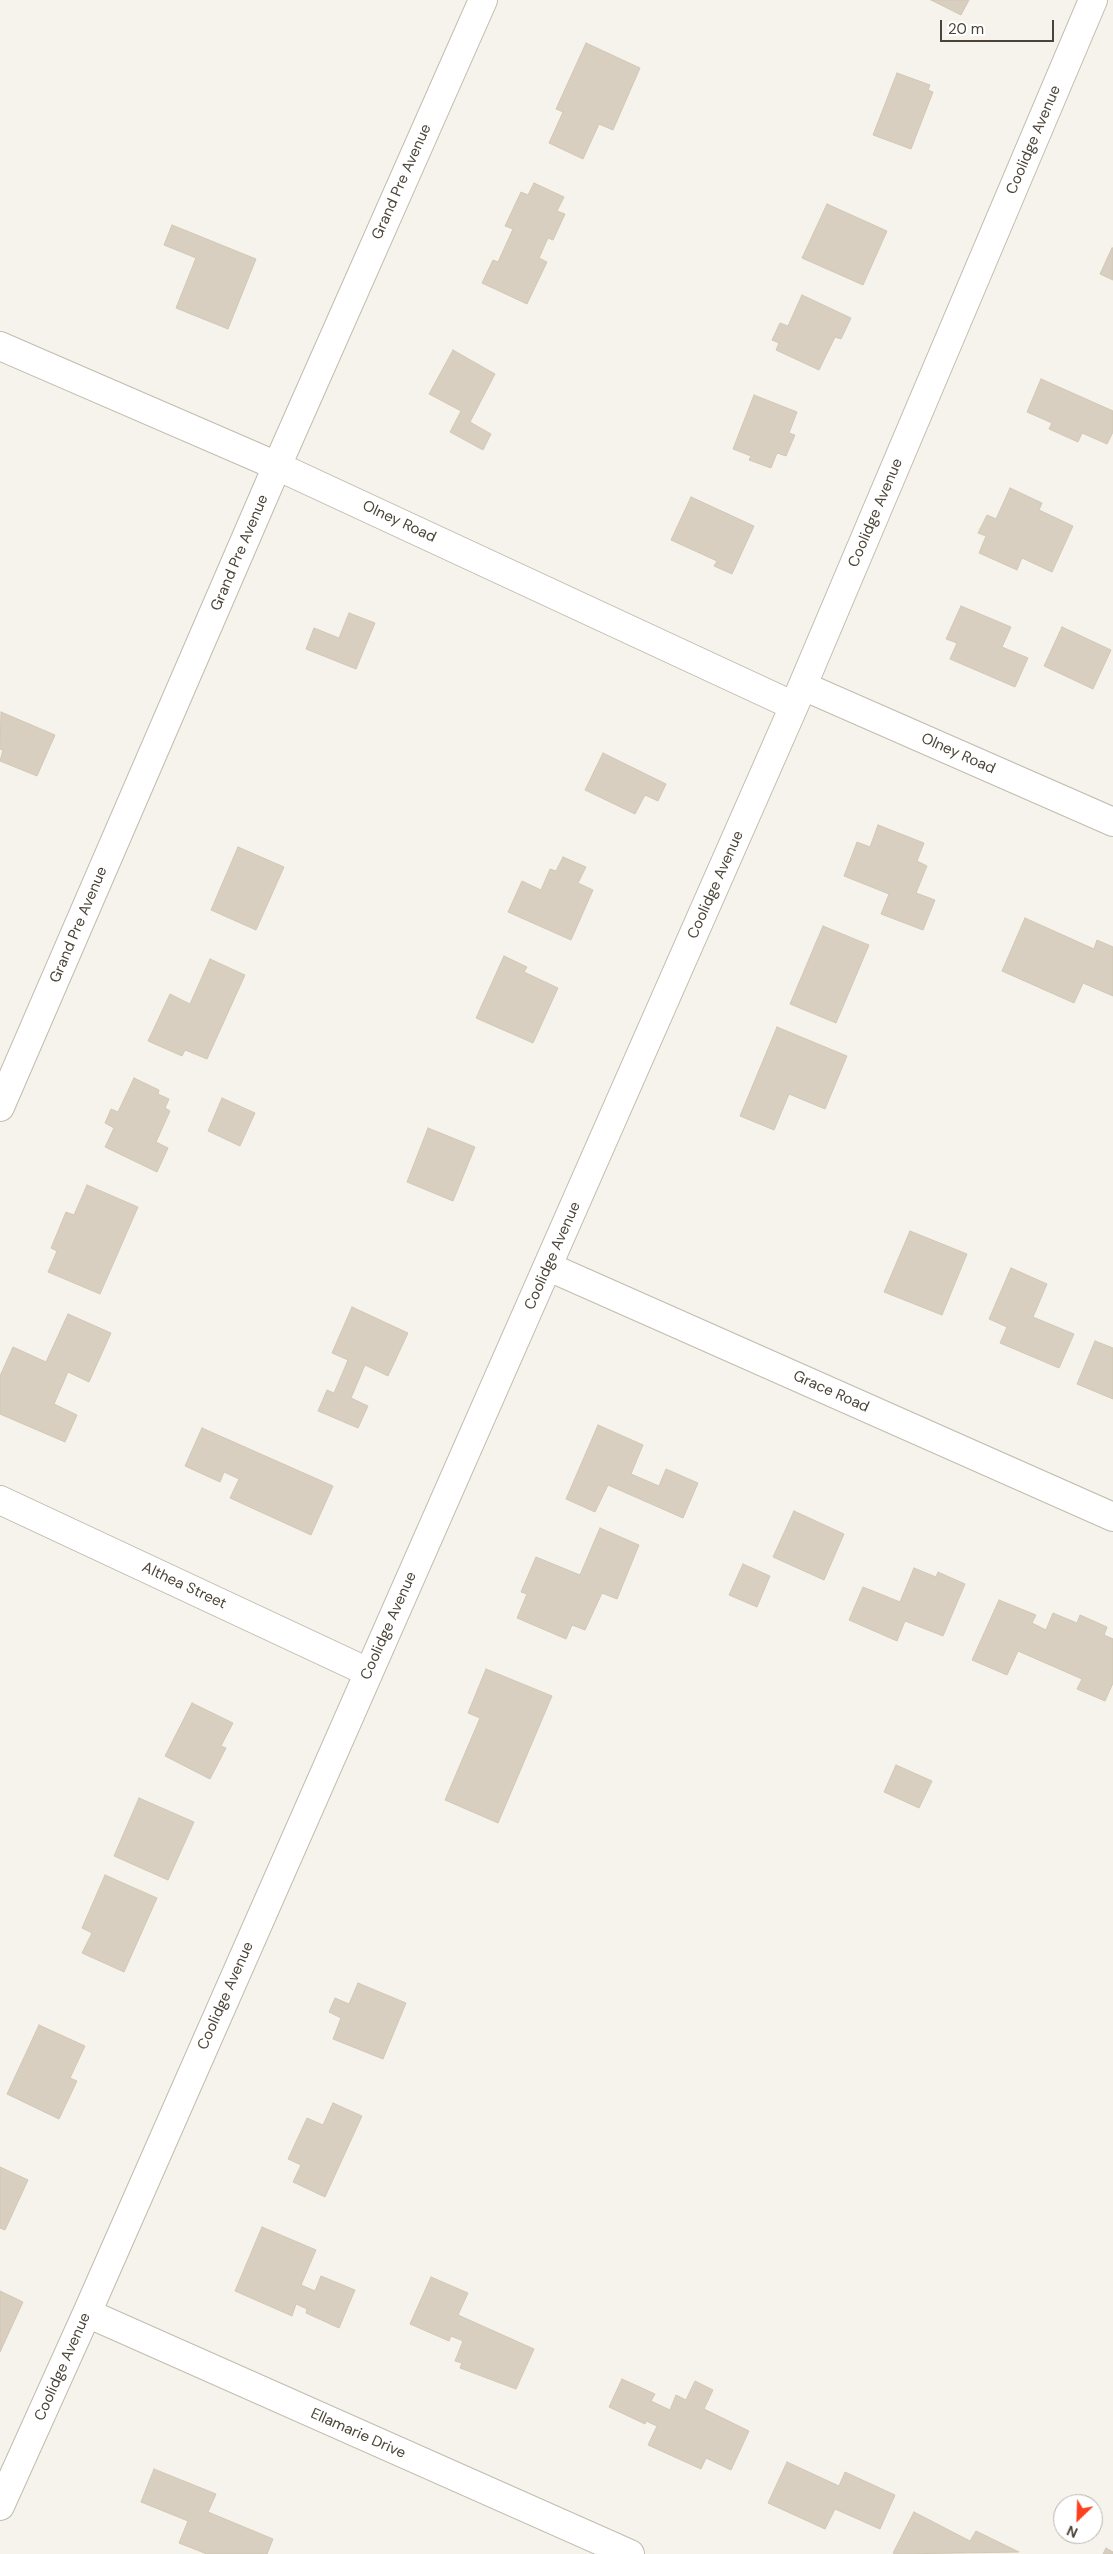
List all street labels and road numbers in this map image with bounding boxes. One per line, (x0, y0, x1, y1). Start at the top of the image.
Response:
street label: Coolidge Avenue (1003, 83, 1065, 197)
street label: Grand Pre Avenue (368, 121, 436, 243)
street label: Coolidge Avenue (845, 456, 907, 570)
street label: Grand Pre Avenue (207, 492, 273, 614)
street label: Olney Road (359, 497, 439, 547)
street label: Olney Road (918, 730, 998, 778)
street label: Coolidge Avenue (684, 828, 748, 942)
street label: Grand Pre Avenue (46, 864, 112, 986)
street label: Coolidge Avenue (521, 1199, 585, 1313)
street label: Grace Road (790, 1367, 872, 1417)
street label: Althea Street (139, 1559, 229, 1613)
street label: Coolidge Avenue (357, 1569, 421, 1683)
street label: Coolidge Avenue (194, 1939, 258, 2053)
street label: Coolidge Avenue (31, 2310, 95, 2424)
street label: Ellamarie Drive (308, 2405, 408, 2463)

